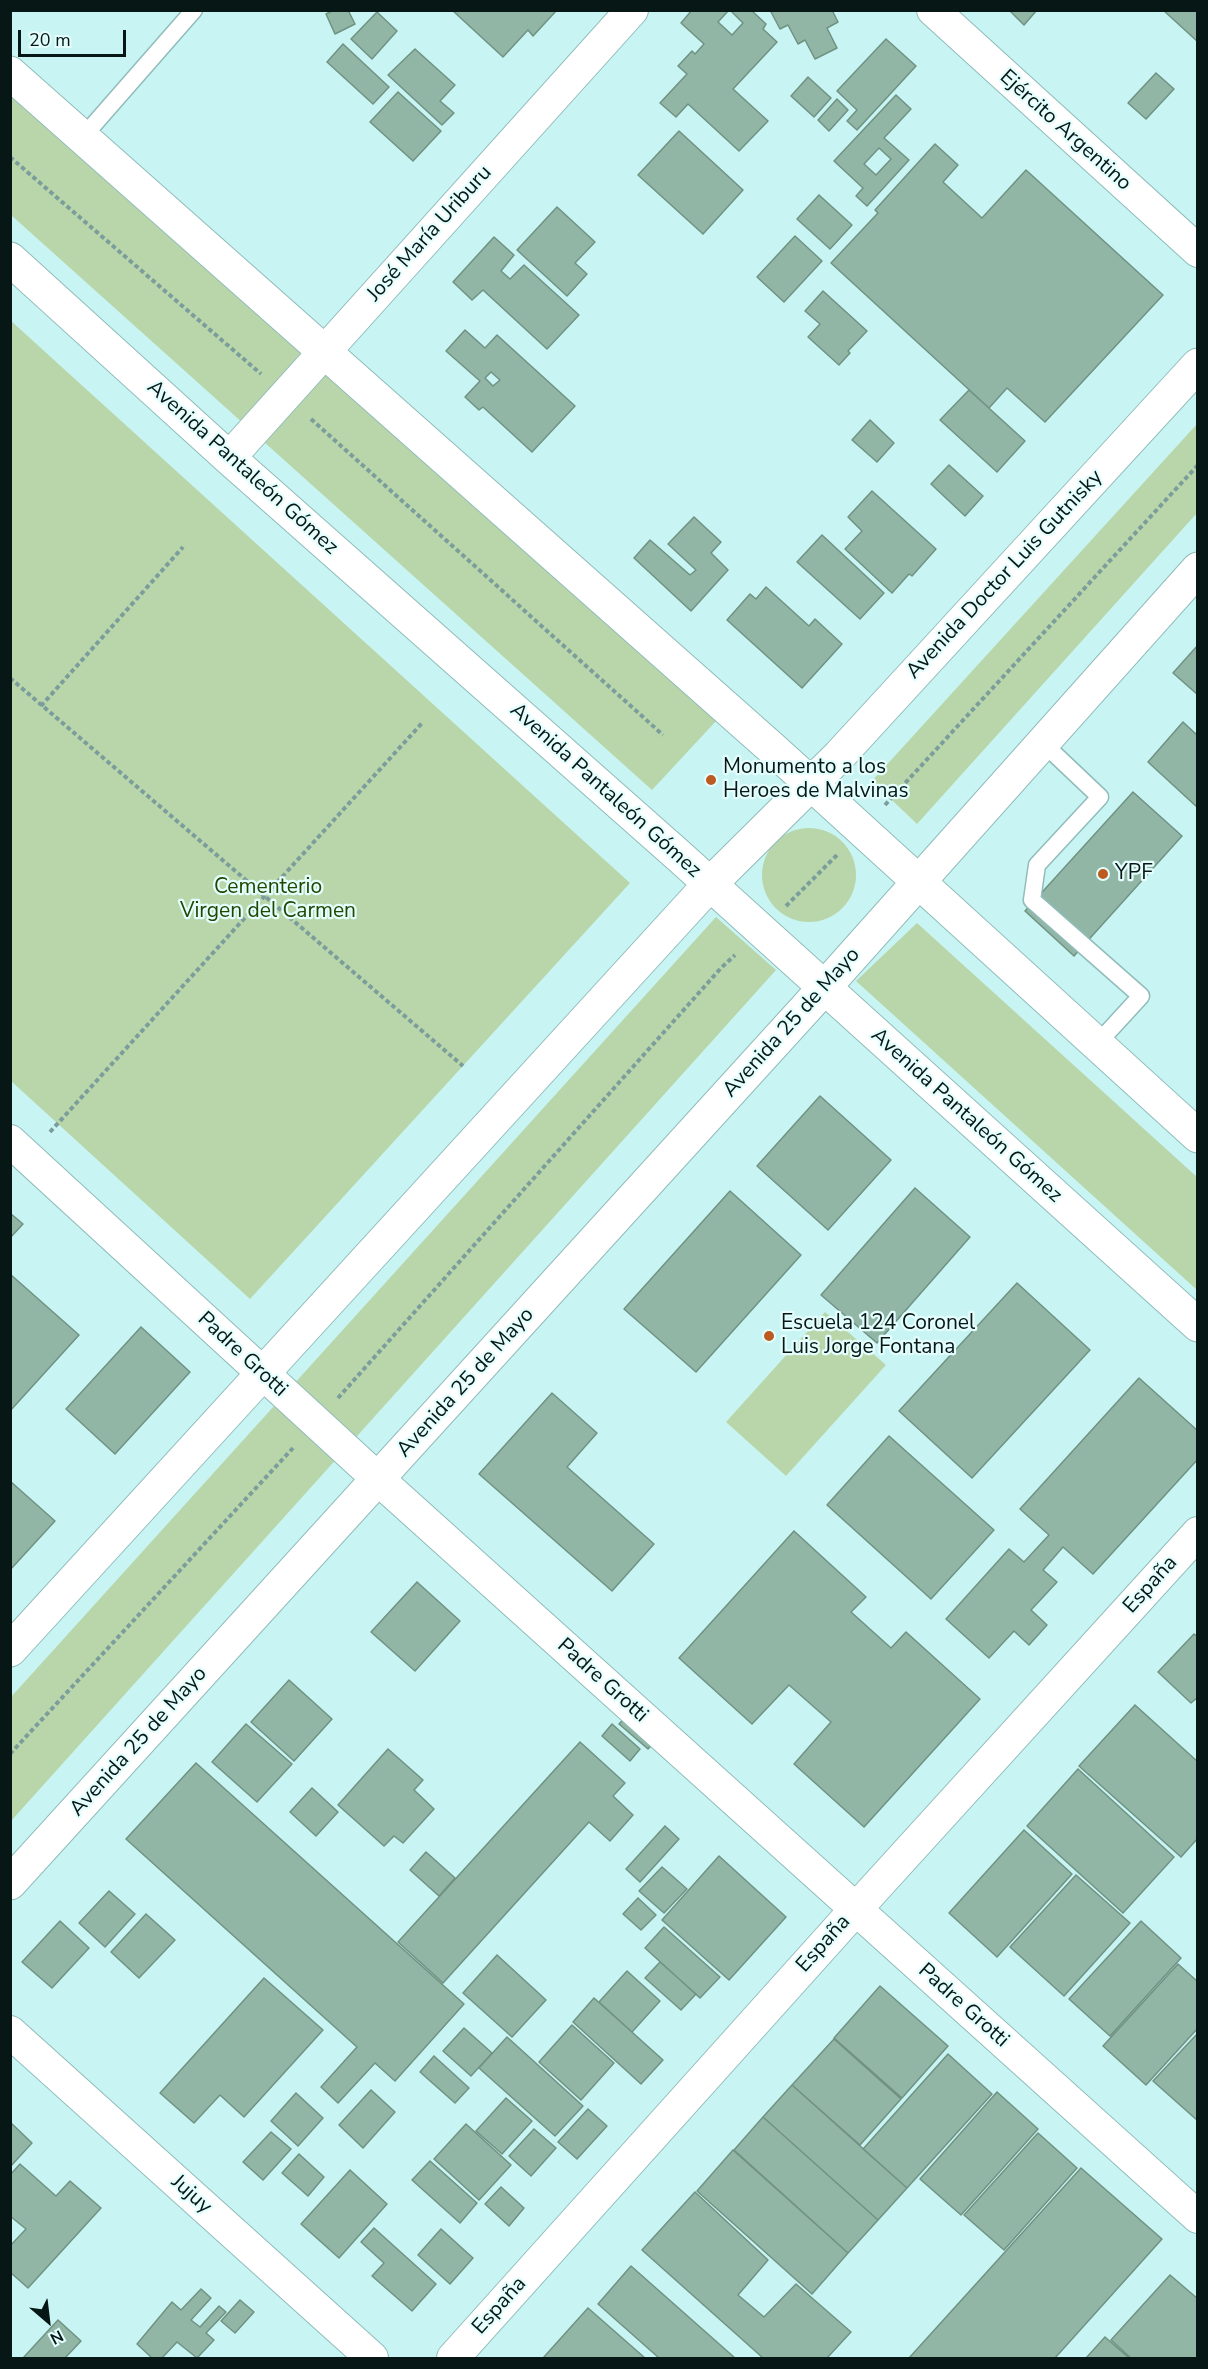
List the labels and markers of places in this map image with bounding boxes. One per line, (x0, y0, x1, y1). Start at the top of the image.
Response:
place label: Monumento a los Heroes de Malvinas (723, 755, 909, 805)
marker: Monumento a los Heroes de Malvinas (704, 773, 718, 787)
place label: YPF (1115, 861, 1153, 887)
marker: YPF (1096, 867, 1110, 881)
place label: Escuela 124 Coronel Luis Jorge Fontana (781, 1311, 975, 1361)
marker: Escuela 124 Coronel Luis Jorge Fontana (762, 1329, 776, 1343)

